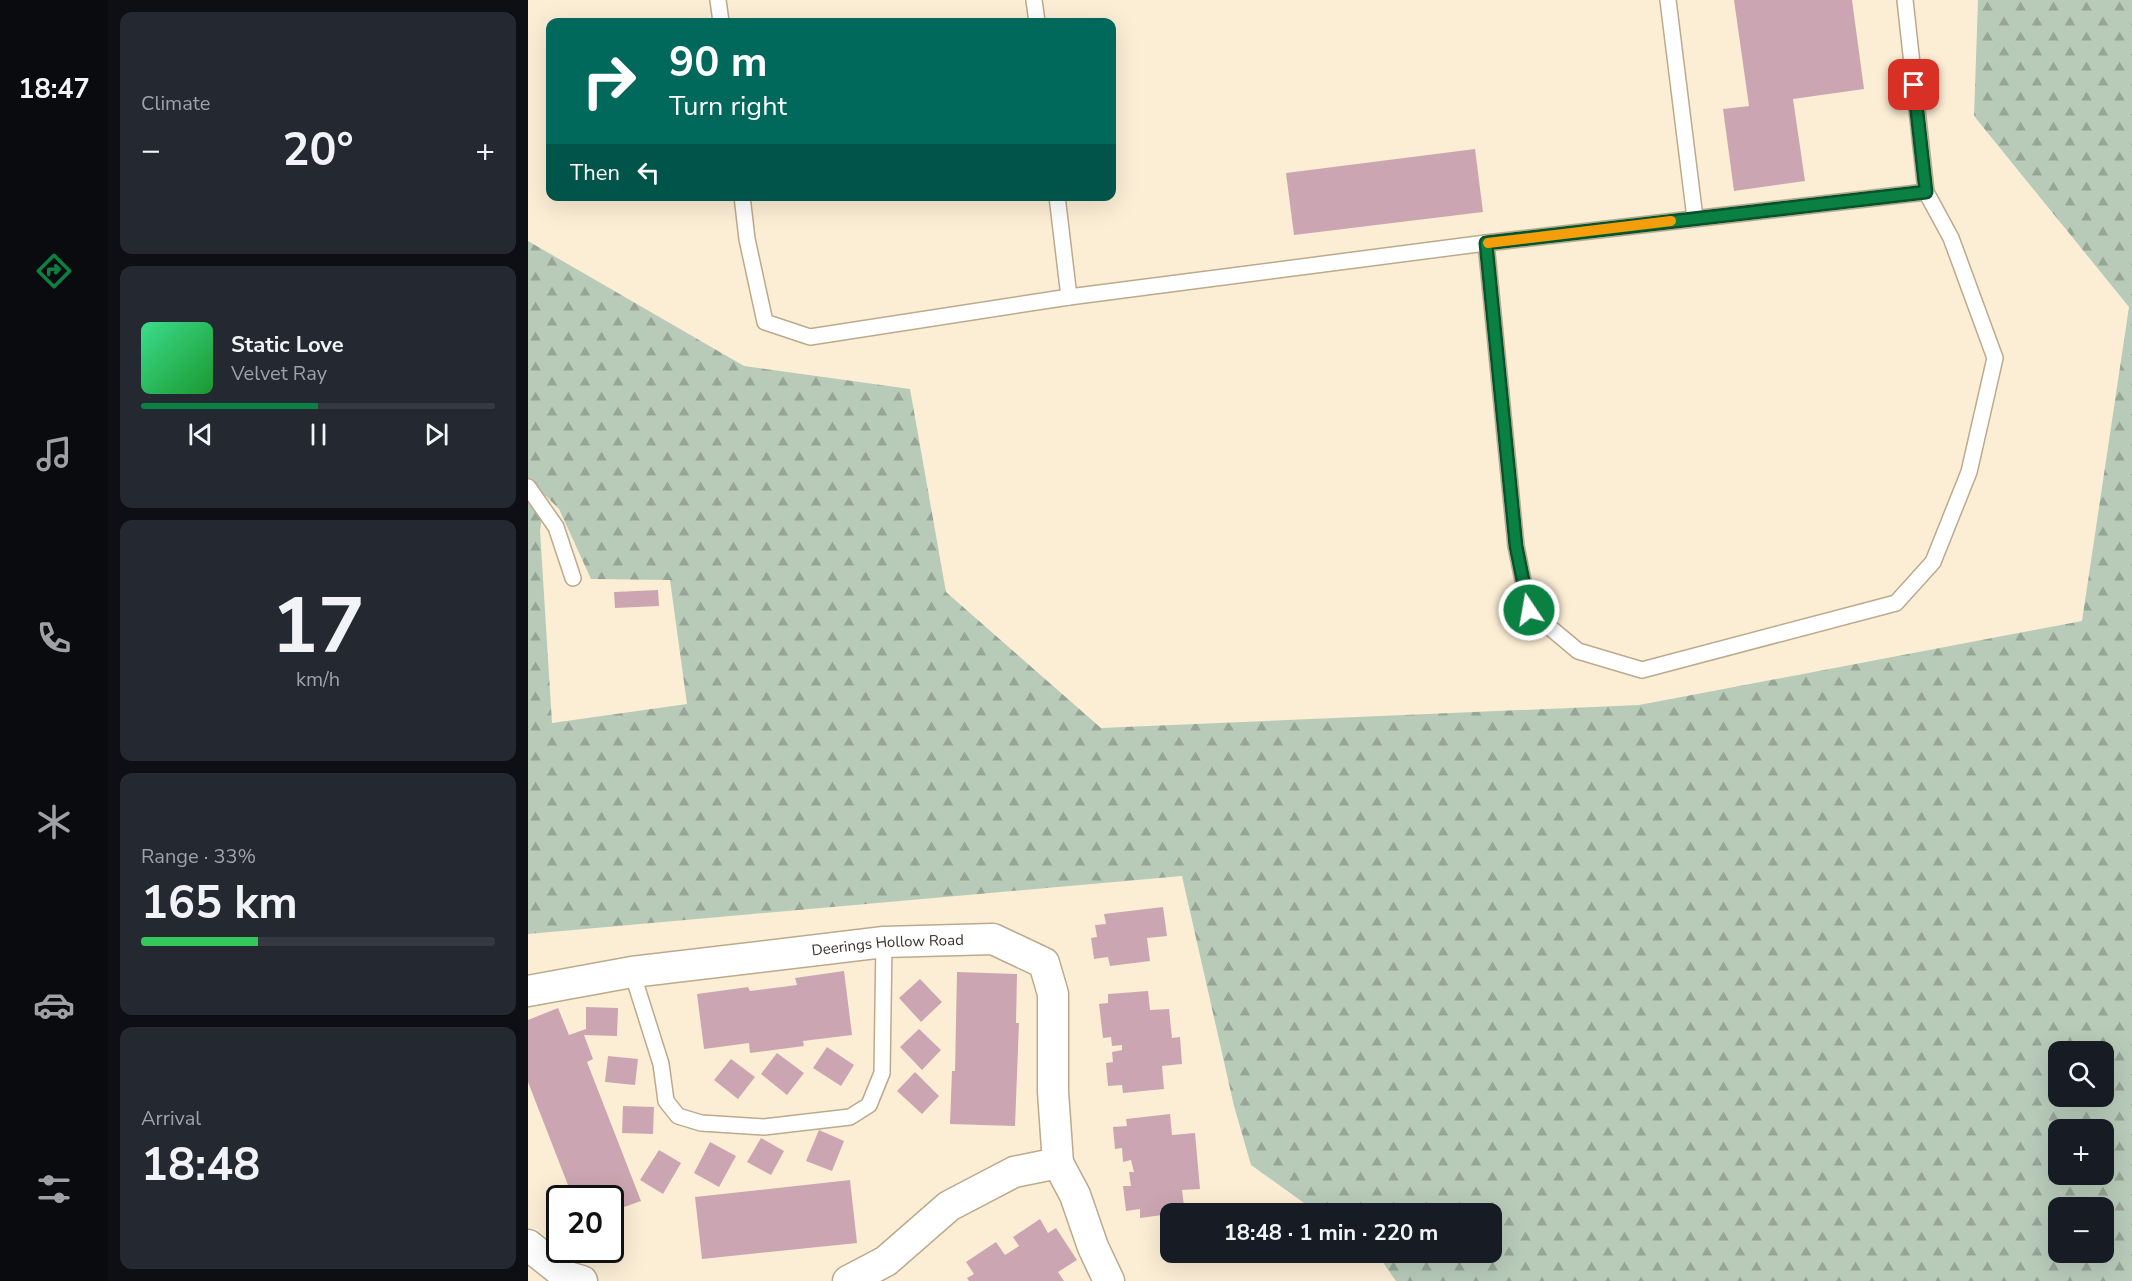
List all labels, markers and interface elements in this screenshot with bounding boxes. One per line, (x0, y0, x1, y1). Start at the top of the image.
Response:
text: 90 m (669, 34, 768, 91)
icon: right (570, 42, 648, 120)
pin (1888, 59, 1939, 110)
icon: arrive (1897, 68, 1930, 101)
text: 18:47 (18, 71, 90, 108)
text: Turn right (669, 88, 787, 125)
text: Climate (141, 90, 210, 117)
text: 20° (282, 120, 354, 181)
text: − (141, 128, 161, 173)
text: + (475, 128, 495, 173)
icon: left (632, 156, 665, 189)
text: Then (570, 158, 620, 188)
icon: directions (33, 250, 75, 292)
text: Static Love (231, 330, 344, 360)
text: Velvet Ray (231, 360, 327, 387)
icon: previous (184, 418, 217, 451)
icon: pause (302, 418, 335, 451)
icon: next (420, 418, 453, 451)
icon: music (33, 433, 75, 475)
text: 17 (271, 573, 365, 680)
position arrow (1497, 578, 1561, 642)
icon: phone (33, 617, 75, 659)
text: km/h (296, 666, 340, 693)
icon: climate (33, 801, 75, 843)
text: Range · 33% (141, 843, 256, 870)
text: 165 km (141, 873, 298, 934)
street label: Deerings Hollow Road (811, 930, 964, 961)
icon: car (33, 984, 75, 1026)
map controls (2048, 1041, 2114, 1263)
button: search (2048, 1041, 2114, 1107)
text: Arrival (141, 1105, 201, 1132)
button: + (2048, 1119, 2114, 1185)
text: 18:48 (141, 1135, 260, 1196)
icon: filters (33, 1168, 75, 1210)
speed limit sign: 20 (546, 1185, 624, 1263)
button: − (2048, 1197, 2114, 1263)
text: 18:48 · 1 min · 220 m (1224, 1218, 1438, 1248)

